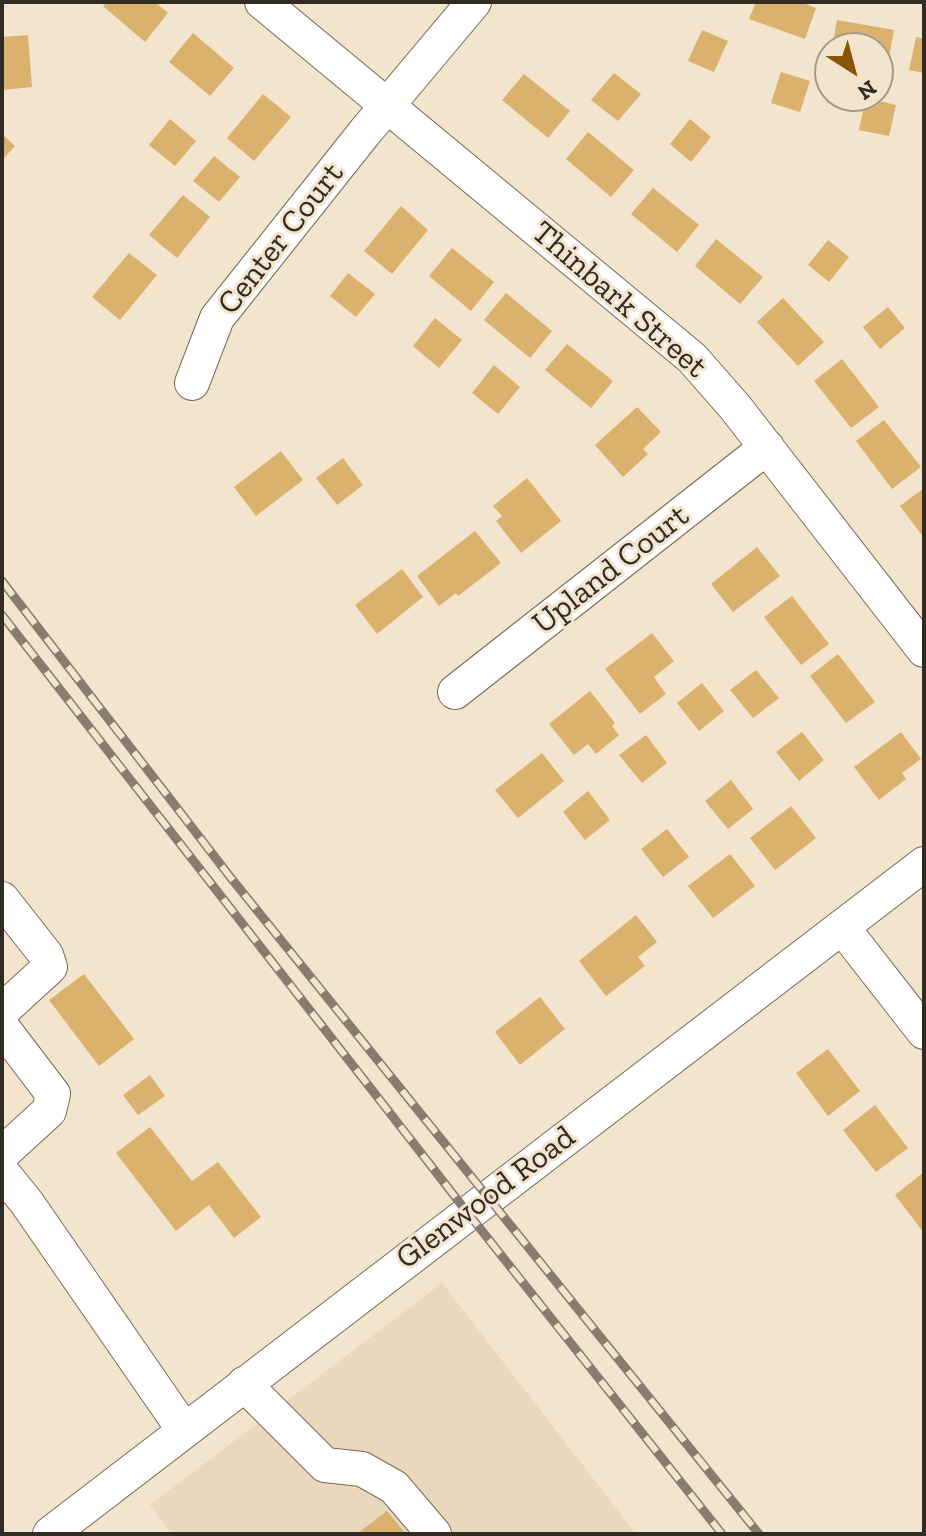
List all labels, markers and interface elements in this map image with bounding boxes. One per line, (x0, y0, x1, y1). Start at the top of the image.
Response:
north arrow (814, 32, 894, 112)
text: N (853, 74, 882, 106)
street label: Center Court (210, 155, 352, 323)
street label: Thinbark Street (524, 214, 714, 386)
street label: Upland Court (525, 497, 697, 643)
street label: Glenwood Road (389, 1118, 583, 1278)

